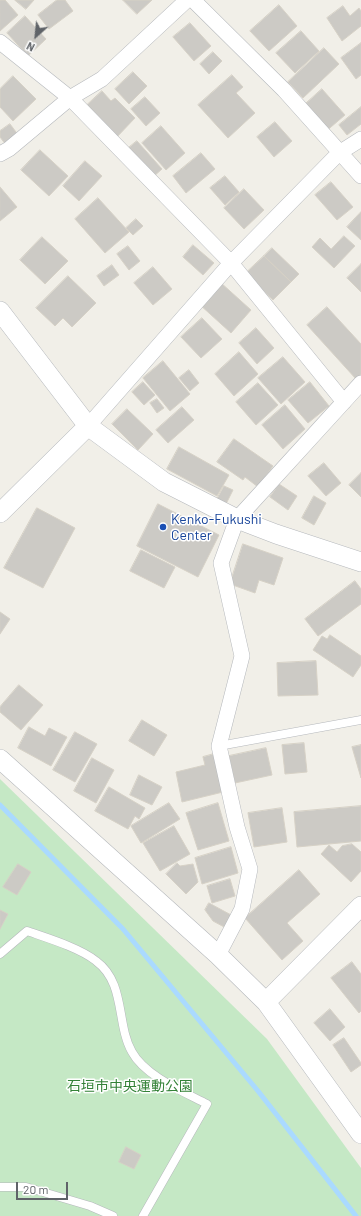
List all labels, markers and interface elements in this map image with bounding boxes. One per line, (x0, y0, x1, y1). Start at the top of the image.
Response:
north arrow (16, 16, 56, 56)
text: N (24, 40, 37, 55)
place label: Kenko-Fukushi Center (171, 511, 262, 544)
marker: Kenko-Fukushi Center (158, 522, 168, 532)
park label: 石垣市中央運動公園 (67, 1078, 193, 1094)
scale bar (18, 1174, 70, 1200)
text: 20 m (23, 1182, 49, 1196)

